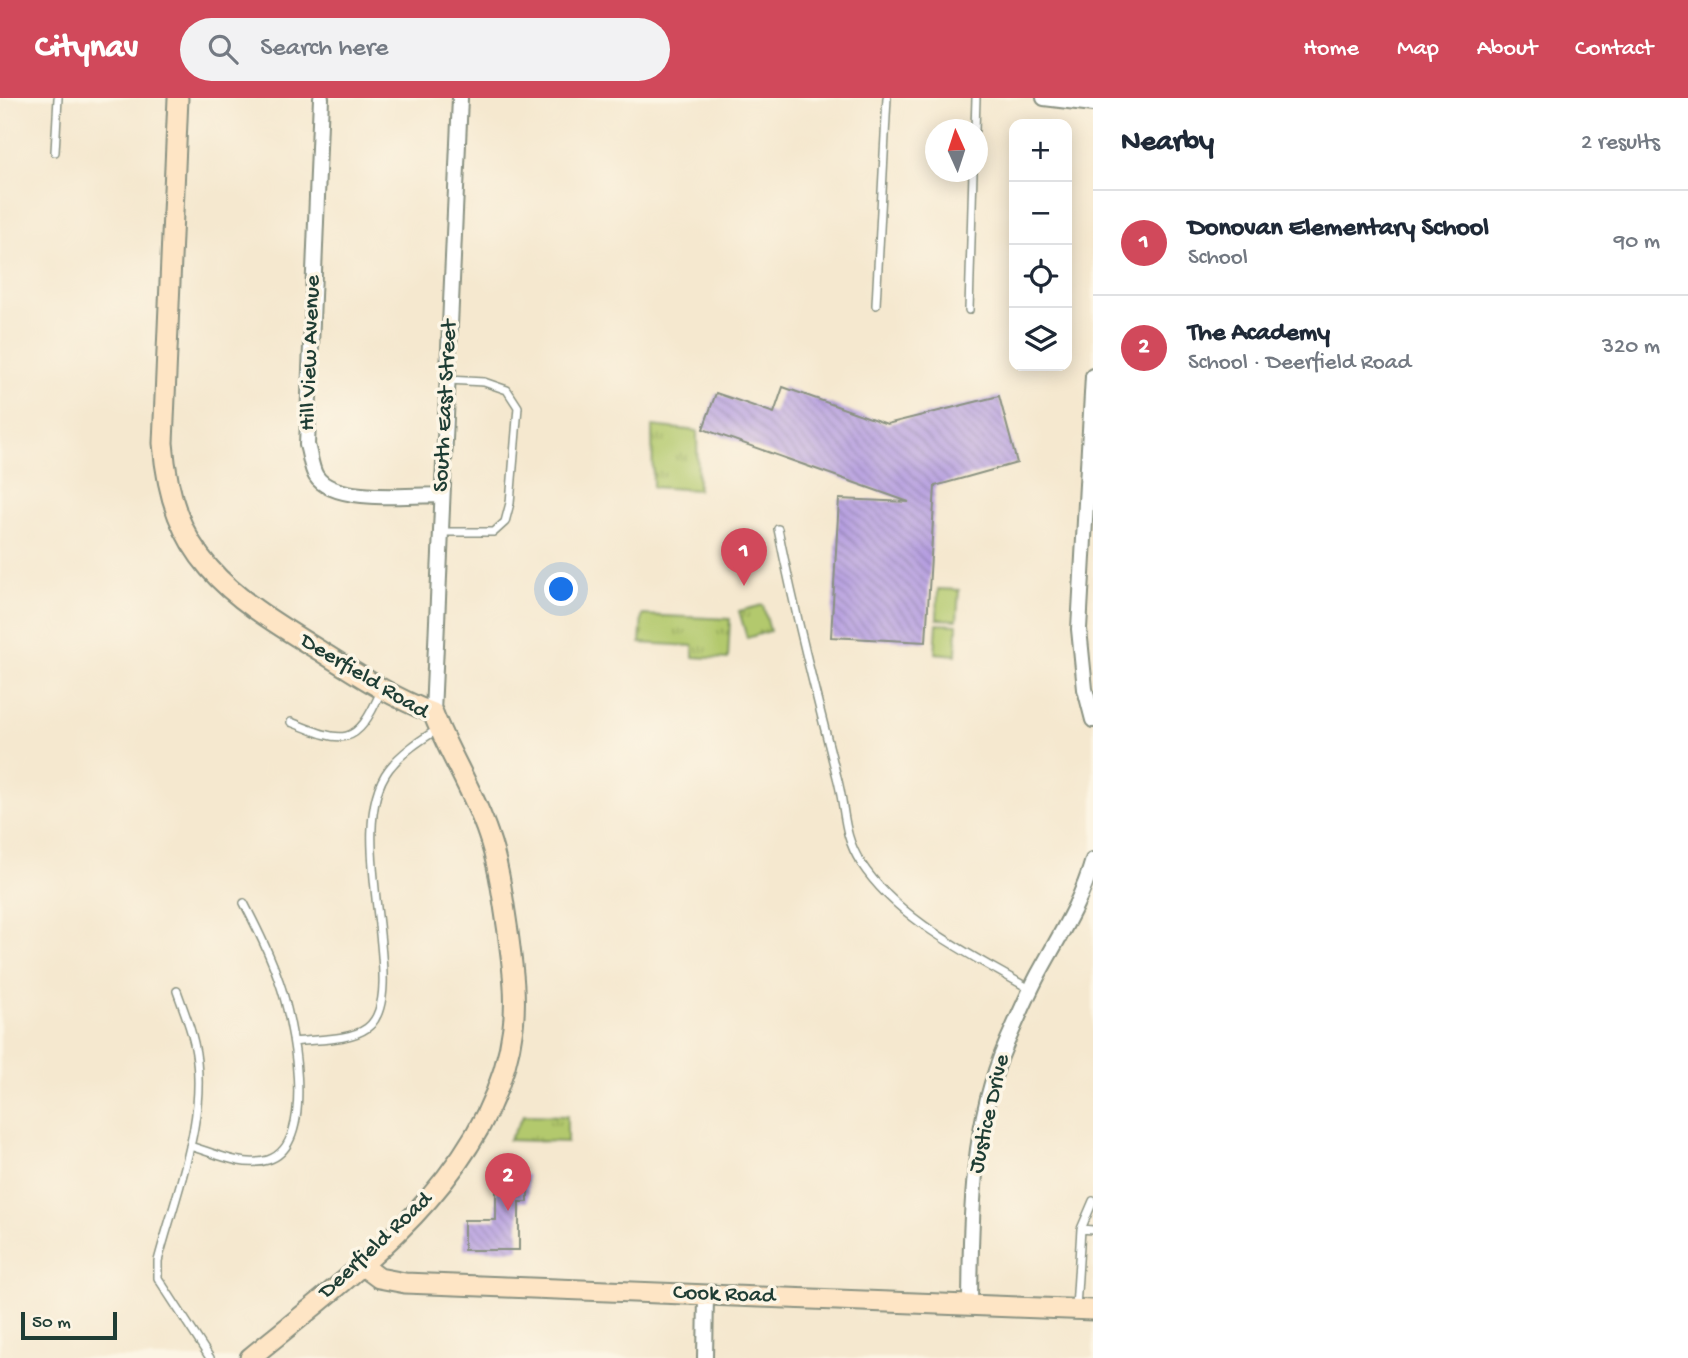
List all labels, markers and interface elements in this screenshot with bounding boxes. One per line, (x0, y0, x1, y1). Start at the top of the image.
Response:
search box (180, 18, 670, 81)
text: Citynav (35, 30, 138, 68)
icon: search (204, 30, 242, 68)
text: Search here (260, 34, 388, 65)
text: Home (1303, 35, 1359, 64)
text: Map (1397, 35, 1439, 64)
text: About (1477, 35, 1537, 64)
text: Contact (1575, 35, 1653, 64)
north arrow (925, 119, 988, 182)
map controls (1009, 119, 1072, 371)
button: + (1009, 119, 1072, 182)
text: Nearby (1121, 126, 1214, 161)
text: 2 results (1581, 130, 1660, 157)
button: − (1009, 182, 1072, 245)
text: Donovan Elementary School (1188, 214, 1489, 245)
text: 1 (1139, 229, 1149, 256)
text: 90 m (1614, 229, 1660, 256)
button: locate (1009, 245, 1072, 308)
text: School (1188, 245, 1248, 272)
street label: Hill View Avenue (295, 274, 327, 431)
button: layers (1009, 308, 1072, 371)
street label: South East Street (428, 318, 464, 493)
text: The Academy (1188, 319, 1330, 350)
text: 2 (1138, 334, 1150, 361)
text: 320 m (1602, 334, 1660, 361)
text: School · Deerfield Road (1188, 350, 1411, 377)
pin: 1 (721, 528, 767, 586)
your location (544, 572, 578, 606)
street label: Deerfield Road (293, 627, 434, 727)
street label: Justice Drive (963, 1051, 1017, 1176)
pin: 2 (485, 1153, 531, 1211)
street label: Deerfield Road (312, 1186, 439, 1307)
street label: Cook Road (672, 1280, 777, 1310)
scale bar (21, 1309, 117, 1341)
text: 50 m (32, 1312, 71, 1335)

